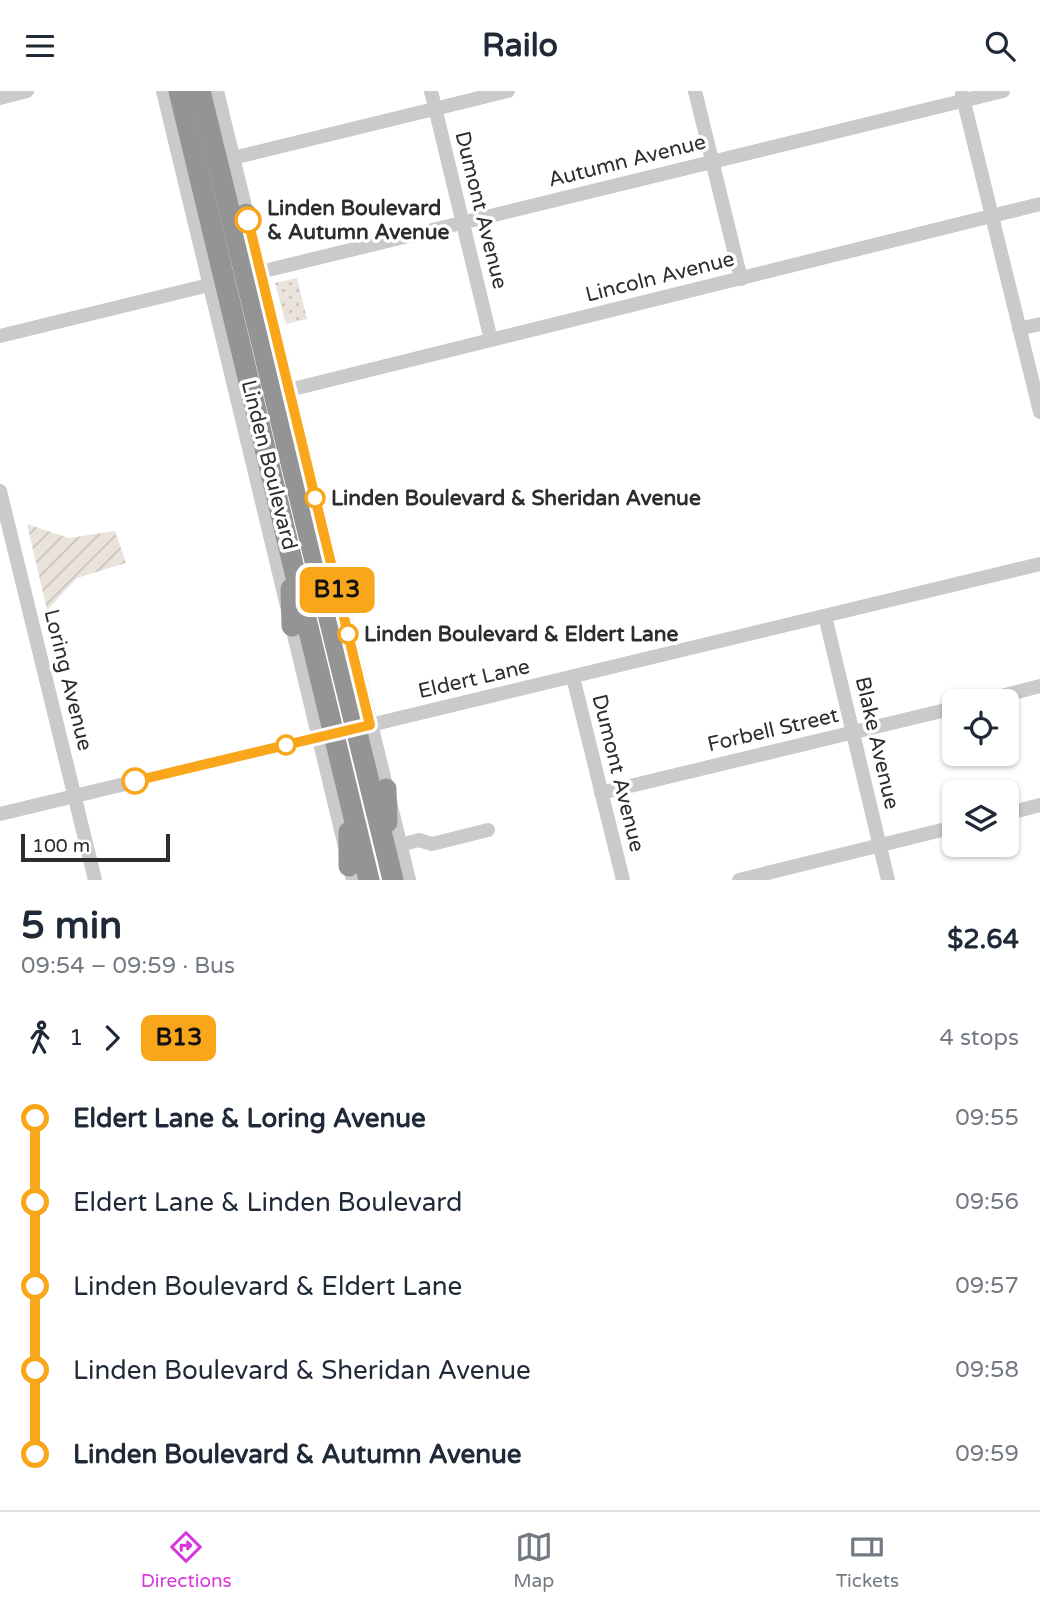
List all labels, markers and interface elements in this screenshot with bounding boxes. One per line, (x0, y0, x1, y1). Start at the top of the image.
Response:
icon: menu (21, 27, 59, 65)
text: Railo (482, 27, 558, 65)
icon: search (981, 27, 1019, 65)
street label: Dumont Avenue (449, 129, 513, 292)
street label: Autumn Avenue (546, 129, 709, 193)
place label: Linden Boulevard & Autumn Avenue (267, 196, 450, 245)
marker: Linden Boulevard & Autumn Avenue (235, 207, 261, 233)
street label: Lincoln Avenue (583, 246, 737, 308)
street label: Linden Boulevard (236, 377, 302, 553)
place label: Linden Boulevard & Sheridan Avenue (331, 486, 701, 511)
marker: Linden Boulevard & Sheridan Avenue (305, 488, 325, 508)
line badge: B13 (297, 567, 377, 613)
text: B13 (314, 575, 360, 604)
street label: Loring Avenue (38, 607, 98, 753)
place label: Linden Boulevard & Eldert Lane (364, 622, 679, 647)
marker: Linden Boulevard & Eldert Lane (338, 624, 358, 644)
street label: Eldert Lane (416, 654, 532, 704)
street label: Blake Avenue (850, 674, 904, 812)
map controls (942, 689, 1019, 857)
button: locate (942, 689, 1019, 766)
street label: Dumont Avenue (586, 692, 650, 855)
street label: Forbell Street (705, 703, 841, 757)
unlabelled marker (276, 735, 296, 755)
unlabelled marker (122, 768, 148, 794)
button: layers (942, 780, 1019, 857)
scale bar (21, 831, 170, 863)
text: 100 m (32, 835, 90, 857)
text: 5 min (21, 903, 122, 949)
text: $2.64 (947, 924, 1019, 955)
text: 09:54 – 09:59 · Bus (21, 952, 235, 980)
icon: walk (21, 1019, 59, 1057)
icon: forward (93, 1019, 131, 1057)
text: B13 (155, 1023, 202, 1052)
text: 1 (69, 1024, 83, 1052)
text: 4 stops (939, 1024, 1019, 1052)
text: Eldert Lane & Loring Avenue (73, 1103, 426, 1134)
text: 09:55 (955, 1104, 1019, 1132)
text: Eldert Lane & Linden Boulevard (73, 1187, 462, 1218)
text: 09:56 (955, 1188, 1019, 1216)
text: Linden Boulevard & Eldert Lane (73, 1271, 462, 1302)
text: 09:57 (955, 1272, 1019, 1300)
text: Linden Boulevard & Sheridan Avenue (73, 1355, 531, 1386)
text: 09:58 (955, 1356, 1019, 1384)
text: Linden Boulevard & Autumn Avenue (73, 1439, 522, 1470)
text: 09:59 (955, 1440, 1019, 1468)
tab: Directions (141, 1528, 232, 1592)
tab: Map (513, 1528, 554, 1592)
tab: Tickets (836, 1528, 899, 1592)

